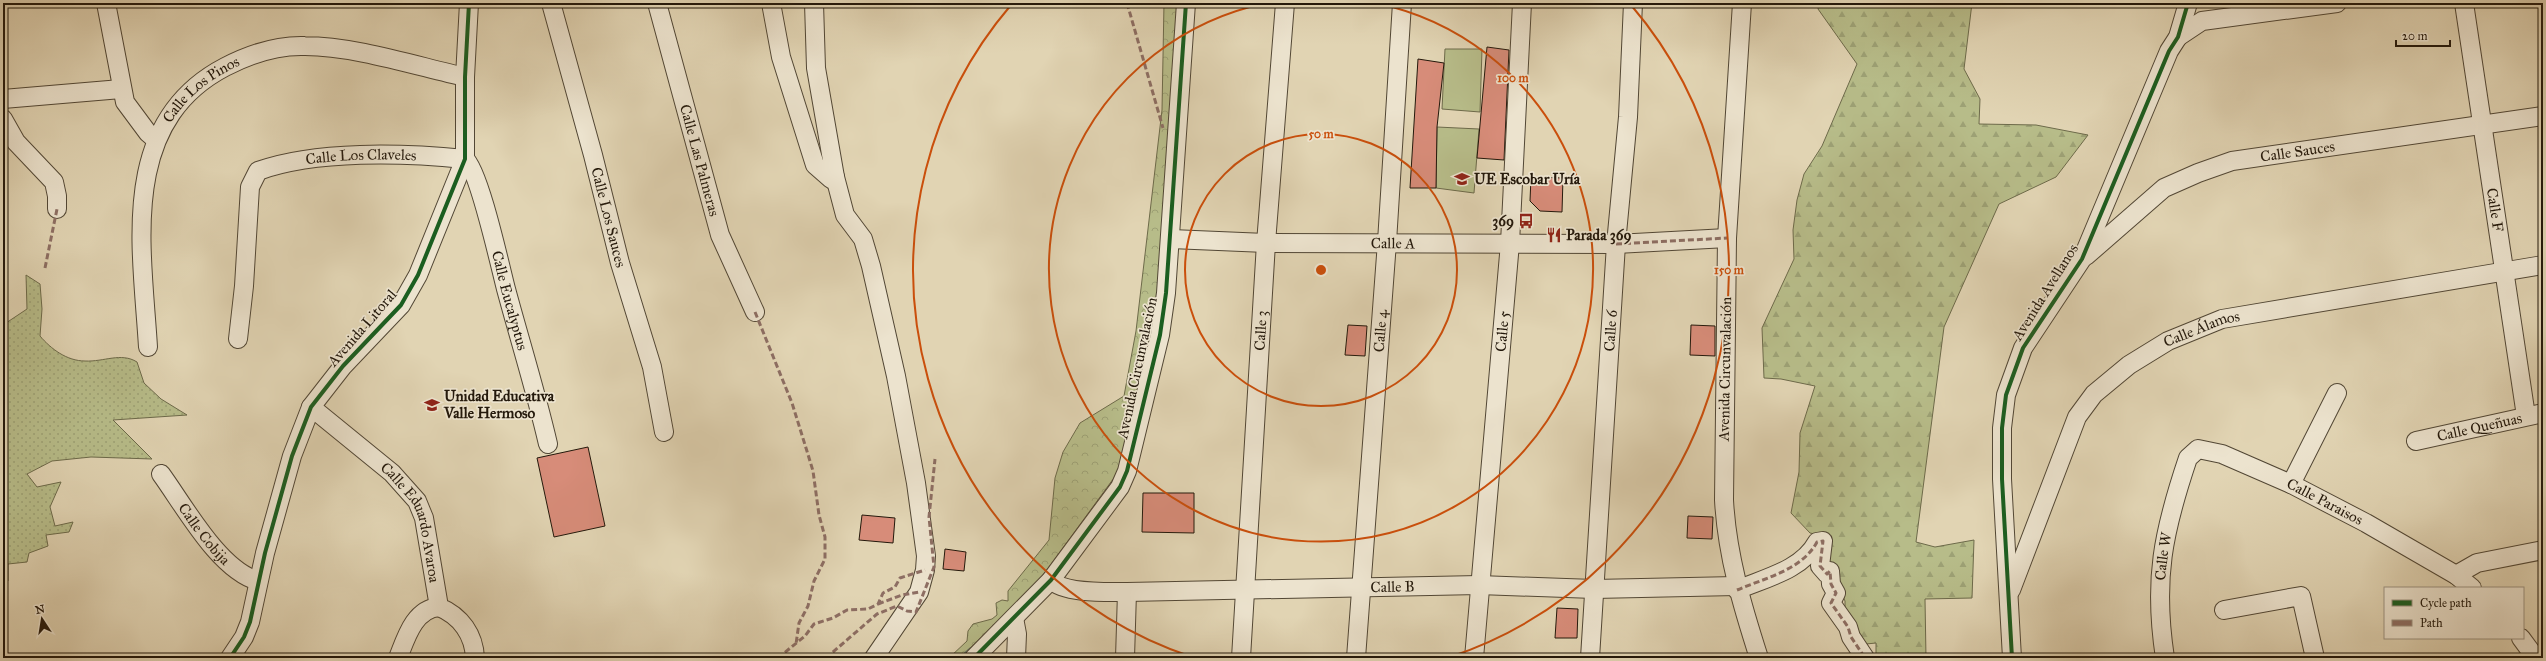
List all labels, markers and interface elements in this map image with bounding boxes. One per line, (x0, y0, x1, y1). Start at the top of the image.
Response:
scale bar (2396, 22, 2450, 48)
text: 20 m (2402, 29, 2428, 43)
street label: Calle Los Pinos (159, 52, 242, 126)
text: 100 m (1497, 71, 1530, 85)
street label: Calle Las Palmeras (676, 102, 724, 218)
text: 50 m (1308, 127, 1335, 141)
street label: Calle Sauces (2259, 137, 2336, 166)
street label: Calle Los Claveles (304, 146, 417, 168)
street label: Calle Los Sauces (587, 165, 630, 270)
school or university icon: UE Escobar Uría (1453, 170, 1471, 188)
place label: UE Escobar Uría (1474, 170, 1581, 188)
street label: Calle F (2483, 187, 2507, 233)
place label: 369 (1492, 212, 1514, 231)
bus stop icon: 369 (1517, 212, 1535, 230)
restaurant icon: Parada 369 (1545, 226, 1563, 244)
place label: Parada 369 (1566, 226, 1631, 245)
street label: Calle A (1371, 234, 1415, 252)
street label: Avenida Avellanos (2008, 240, 2082, 344)
street label: Calle Eucalyptus (488, 249, 532, 353)
centre of rings (1314, 263, 1328, 277)
text: 150 m (1714, 263, 1745, 277)
street label: Avenida Litoral (323, 285, 401, 371)
street label: Avenida Circunvalación (1113, 296, 1161, 441)
street label: Avenida Circunvalación (1715, 297, 1735, 442)
street label: Calle Álamos (2161, 307, 2241, 351)
street label: Calle 4 (1370, 308, 1391, 353)
street label: Calle 6 (1600, 308, 1621, 352)
street label: Calle 3 (1251, 310, 1271, 351)
street label: Calle 5 (1492, 310, 1513, 352)
place label: Unidad Educativa Valle Hermoso (443, 387, 555, 422)
school or university icon: Unidad Educativa Valle Hermoso (423, 396, 441, 414)
street label: Calle Queñuas (2435, 409, 2524, 445)
street label: Calle Eduardo Avaroa (377, 458, 444, 585)
street label: Calle Paraisos (2284, 474, 2366, 529)
street label: Calle Cobija (174, 500, 234, 569)
street label: Calle W (2151, 530, 2176, 581)
street label: Calle B (1370, 577, 1415, 596)
legend (2384, 587, 2524, 639)
text: Cycle path (2420, 596, 2472, 610)
north arrow (22, 599, 62, 639)
text: N (34, 602, 47, 617)
text: Path (2420, 616, 2443, 630)

